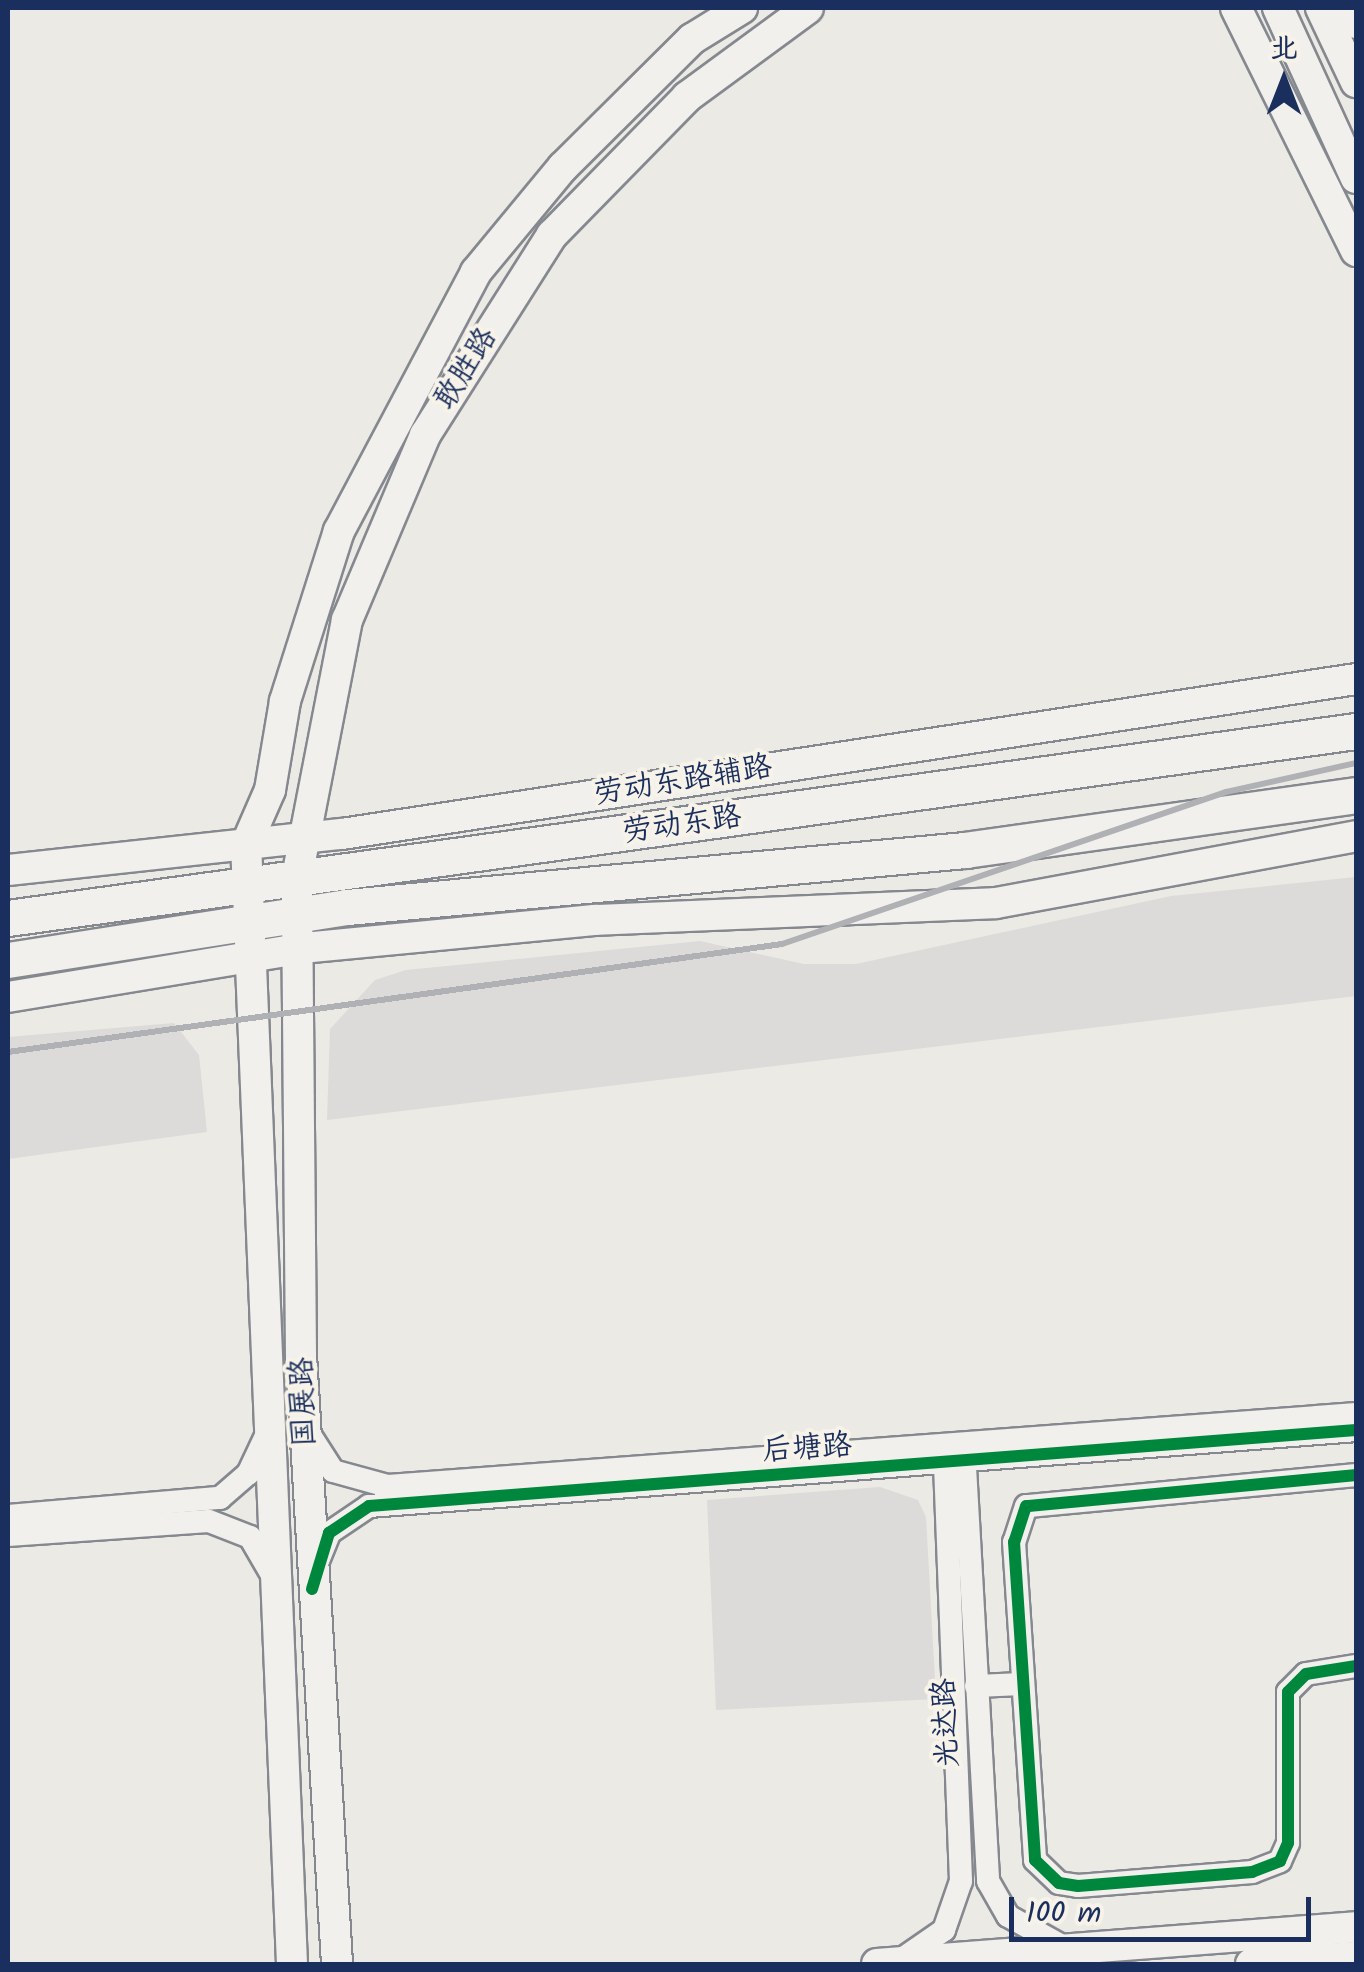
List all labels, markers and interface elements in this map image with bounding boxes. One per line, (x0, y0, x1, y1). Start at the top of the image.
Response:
text: 北 (1270, 27, 1298, 72)
north arrow (1234, 30, 1334, 130)
street label: 敢胜路 (427, 321, 505, 417)
street label: 劳动东路辅路 (591, 749, 775, 813)
street label: 劳动东路 (620, 799, 744, 851)
street label: 国展路 (284, 1356, 324, 1448)
street label: 后塘路 (761, 1428, 853, 1470)
street label: 光达路 (927, 1677, 967, 1769)
scale bar (1014, 1877, 1316, 1939)
text: 100 m (1026, 1890, 1101, 1938)

